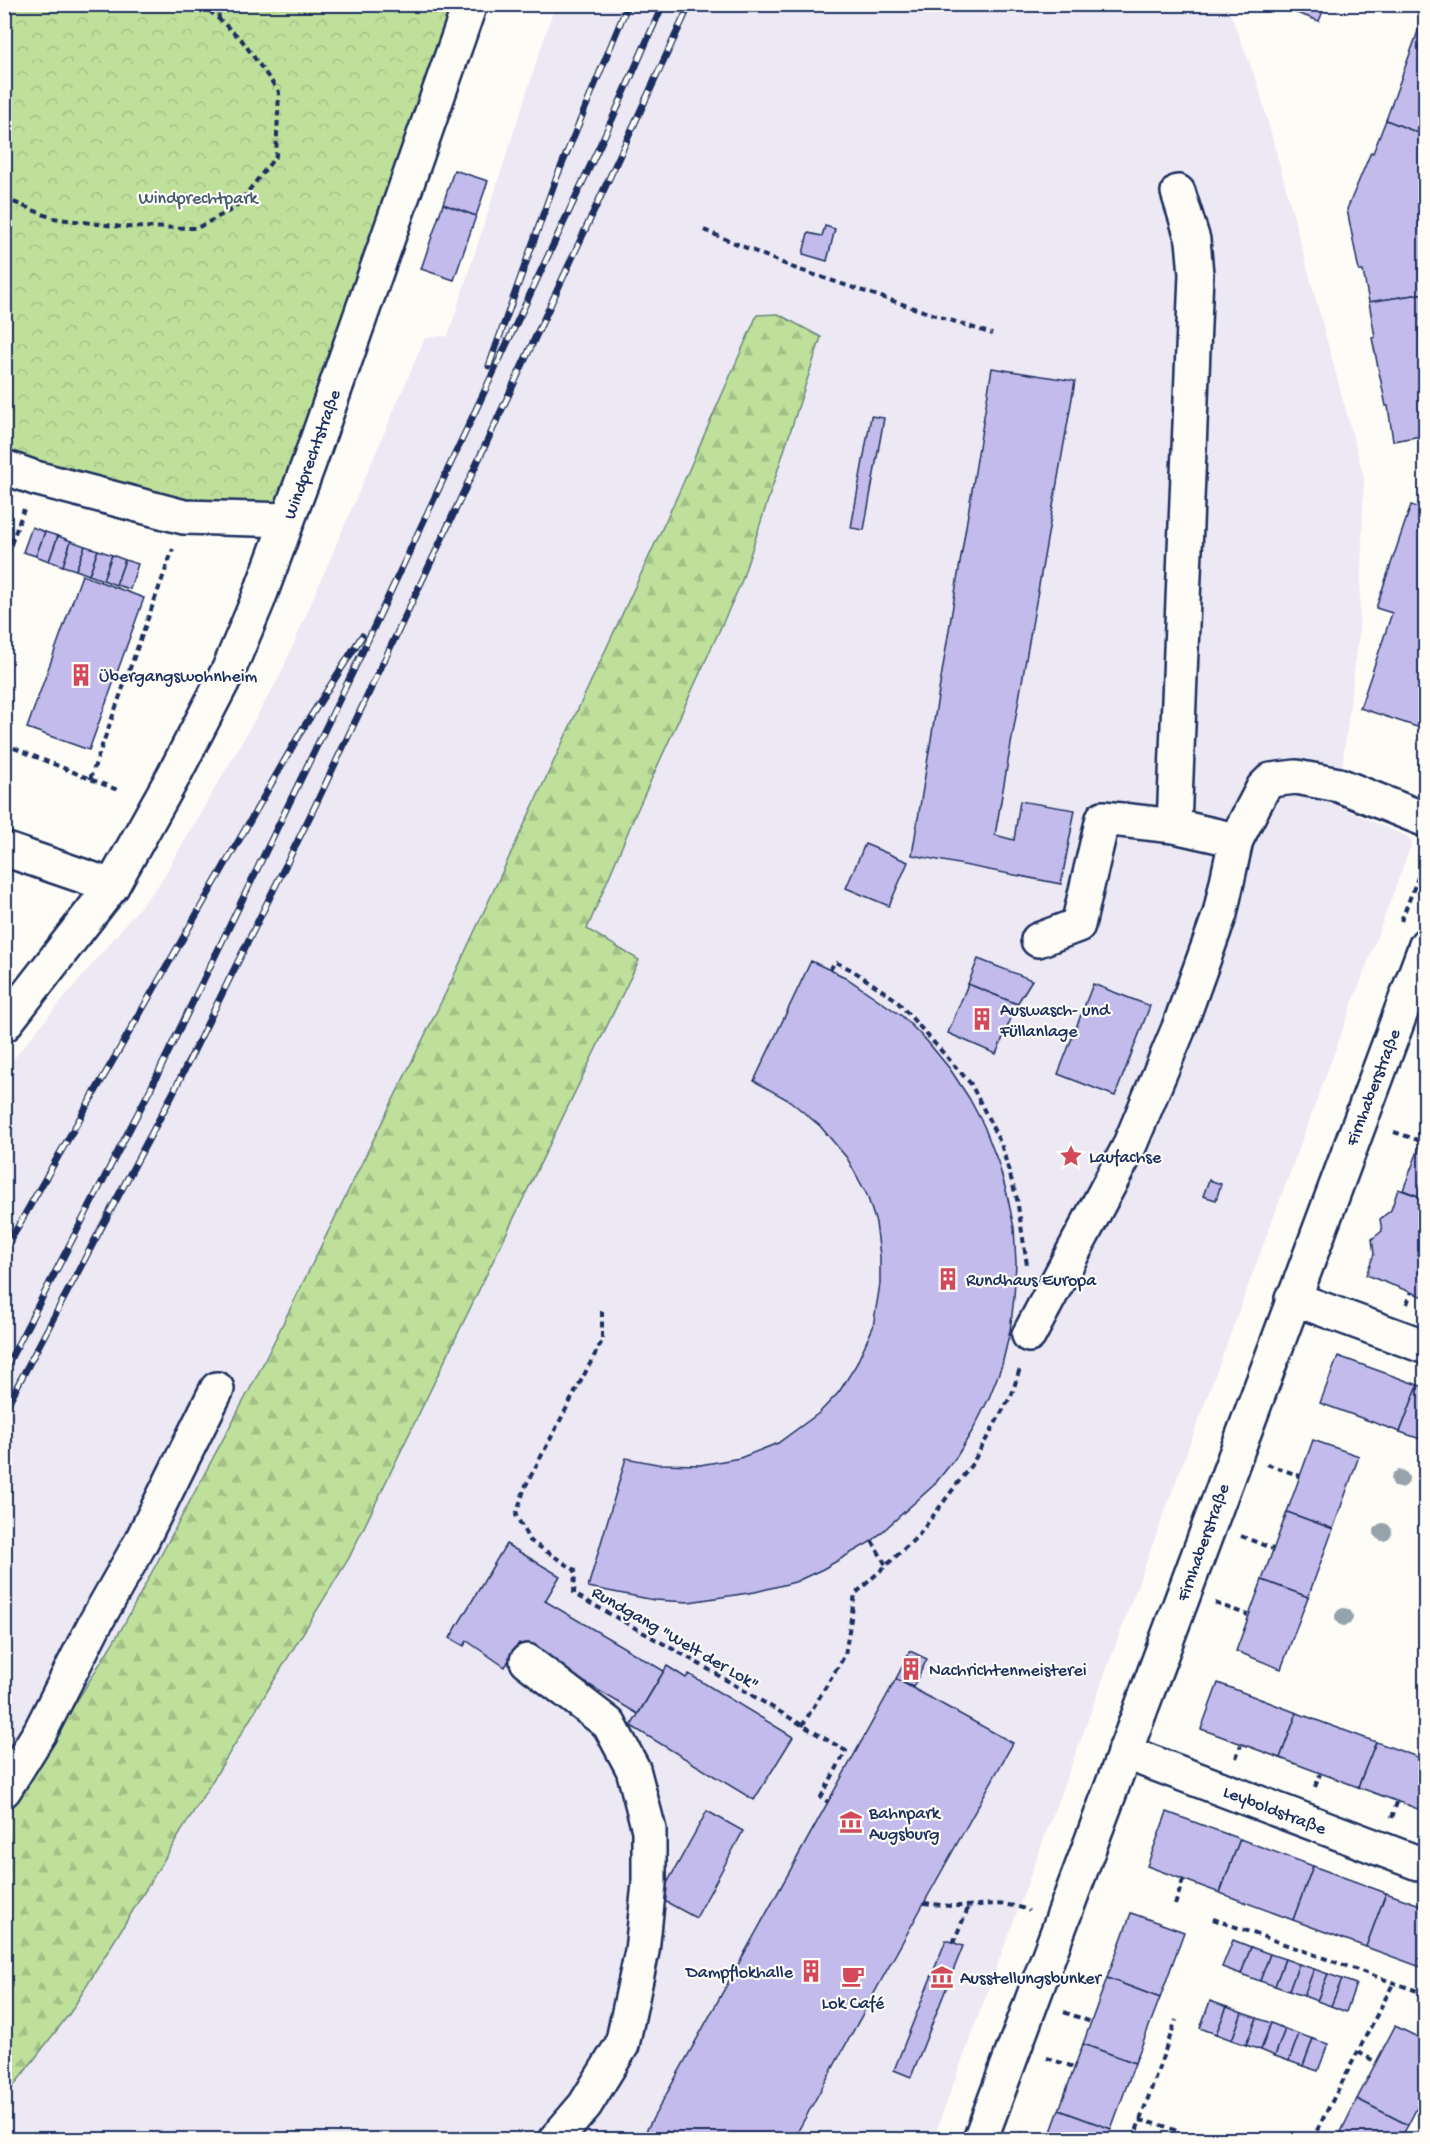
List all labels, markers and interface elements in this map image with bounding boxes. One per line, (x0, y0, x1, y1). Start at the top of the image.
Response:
park label: Windprechtpark (138, 189, 260, 210)
street label: Windprechtstraße (280, 386, 347, 523)
building icon: Übergangswohnheim (68, 662, 94, 688)
place label: Übergangswohnheim (99, 667, 258, 688)
place label: Auswasch- und Füllanlage (999, 1001, 1111, 1043)
building icon: Auswasch- und Füllanlage (969, 1006, 995, 1032)
street label: Firnhaberstraße (1342, 1026, 1407, 1150)
place icon: Laufachse (1058, 1143, 1084, 1169)
place label: Laufachse (1089, 1148, 1162, 1169)
building icon: Rundhaus Europa (935, 1266, 961, 1292)
place label: Rundhaus Europa (966, 1271, 1097, 1292)
street label: Firnhaberstraße (1173, 1481, 1236, 1605)
street label: Rundgang "Welt der Lok" (587, 1583, 762, 1696)
building icon: Nachrichtenmeisterei (898, 1656, 924, 1682)
place label: Nachrichtenmeisterei (929, 1661, 1087, 1682)
street label: Leyboldstraße (1220, 1782, 1329, 1841)
place label: Bahnpark Augsburg (868, 1804, 942, 1846)
museum icon: Bahnpark Augsburg (838, 1809, 864, 1835)
building icon: Dampflokhalle (798, 1958, 824, 1984)
place label: Dampflokhalle (685, 1963, 794, 1984)
cafe icon: Lok Café (840, 1963, 866, 1989)
museum icon: Ausstellungsbunker (929, 1964, 955, 1990)
place label: Ausstellungsbunker (960, 1969, 1103, 1990)
place label: Lok Café (822, 1994, 885, 2015)

